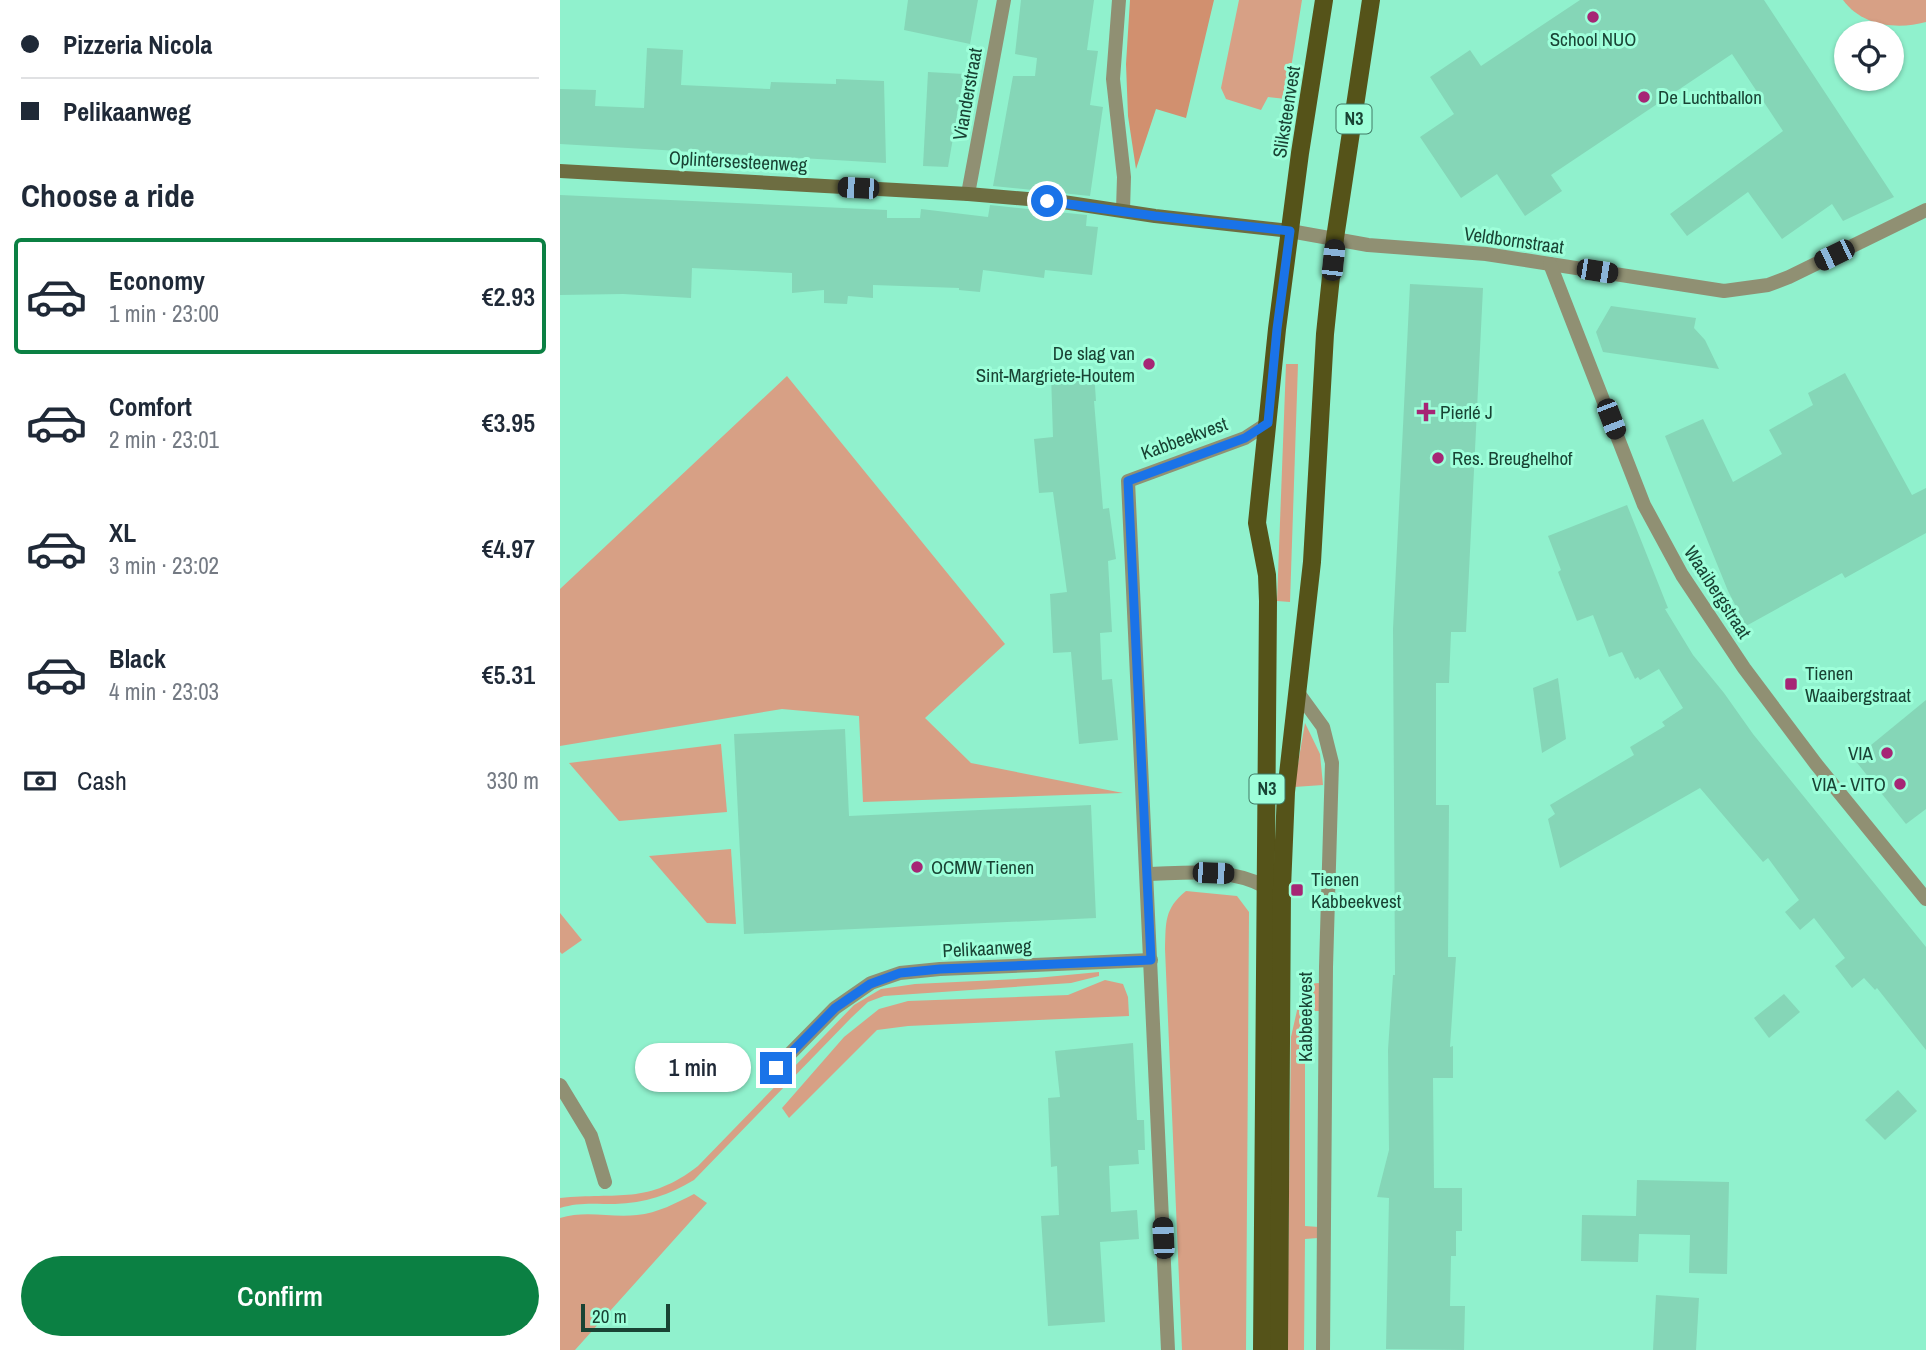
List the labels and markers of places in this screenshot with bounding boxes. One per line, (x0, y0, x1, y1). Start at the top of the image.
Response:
marker: School NUO (1585, 9, 1601, 25)
place label: School NUO (1550, 26, 1636, 52)
place label: De Luchtballon (1658, 84, 1762, 110)
marker: De Luchtballon (1636, 89, 1652, 105)
place label: De slag van Sint-Margriete-Houtem (976, 340, 1135, 388)
marker: De slag van Sint-Margriete-Houtem (1141, 356, 1157, 372)
place label: Pierlé J (1440, 399, 1493, 425)
marker: Pierlé J (1418, 404, 1434, 420)
place label: Res. Breughelhof (1452, 445, 1573, 471)
marker: Res. Breughelhof (1430, 450, 1446, 466)
place label: Tienen Waaibergstraat (1805, 660, 1912, 708)
marker: Tienen Waaibergstraat (1783, 676, 1799, 692)
place label: VIA (1848, 740, 1874, 766)
marker: VIA (1879, 745, 1895, 761)
place label: VIA - VITO (1812, 771, 1886, 797)
marker: VIA - VITO (1892, 776, 1908, 792)
place label: OCMW Tienen (931, 854, 1034, 880)
marker: OCMW Tienen (909, 859, 925, 875)
place label: Tienen Kabbeekvest (1311, 866, 1402, 914)
marker: Tienen Kabbeekvest (1289, 882, 1305, 898)

